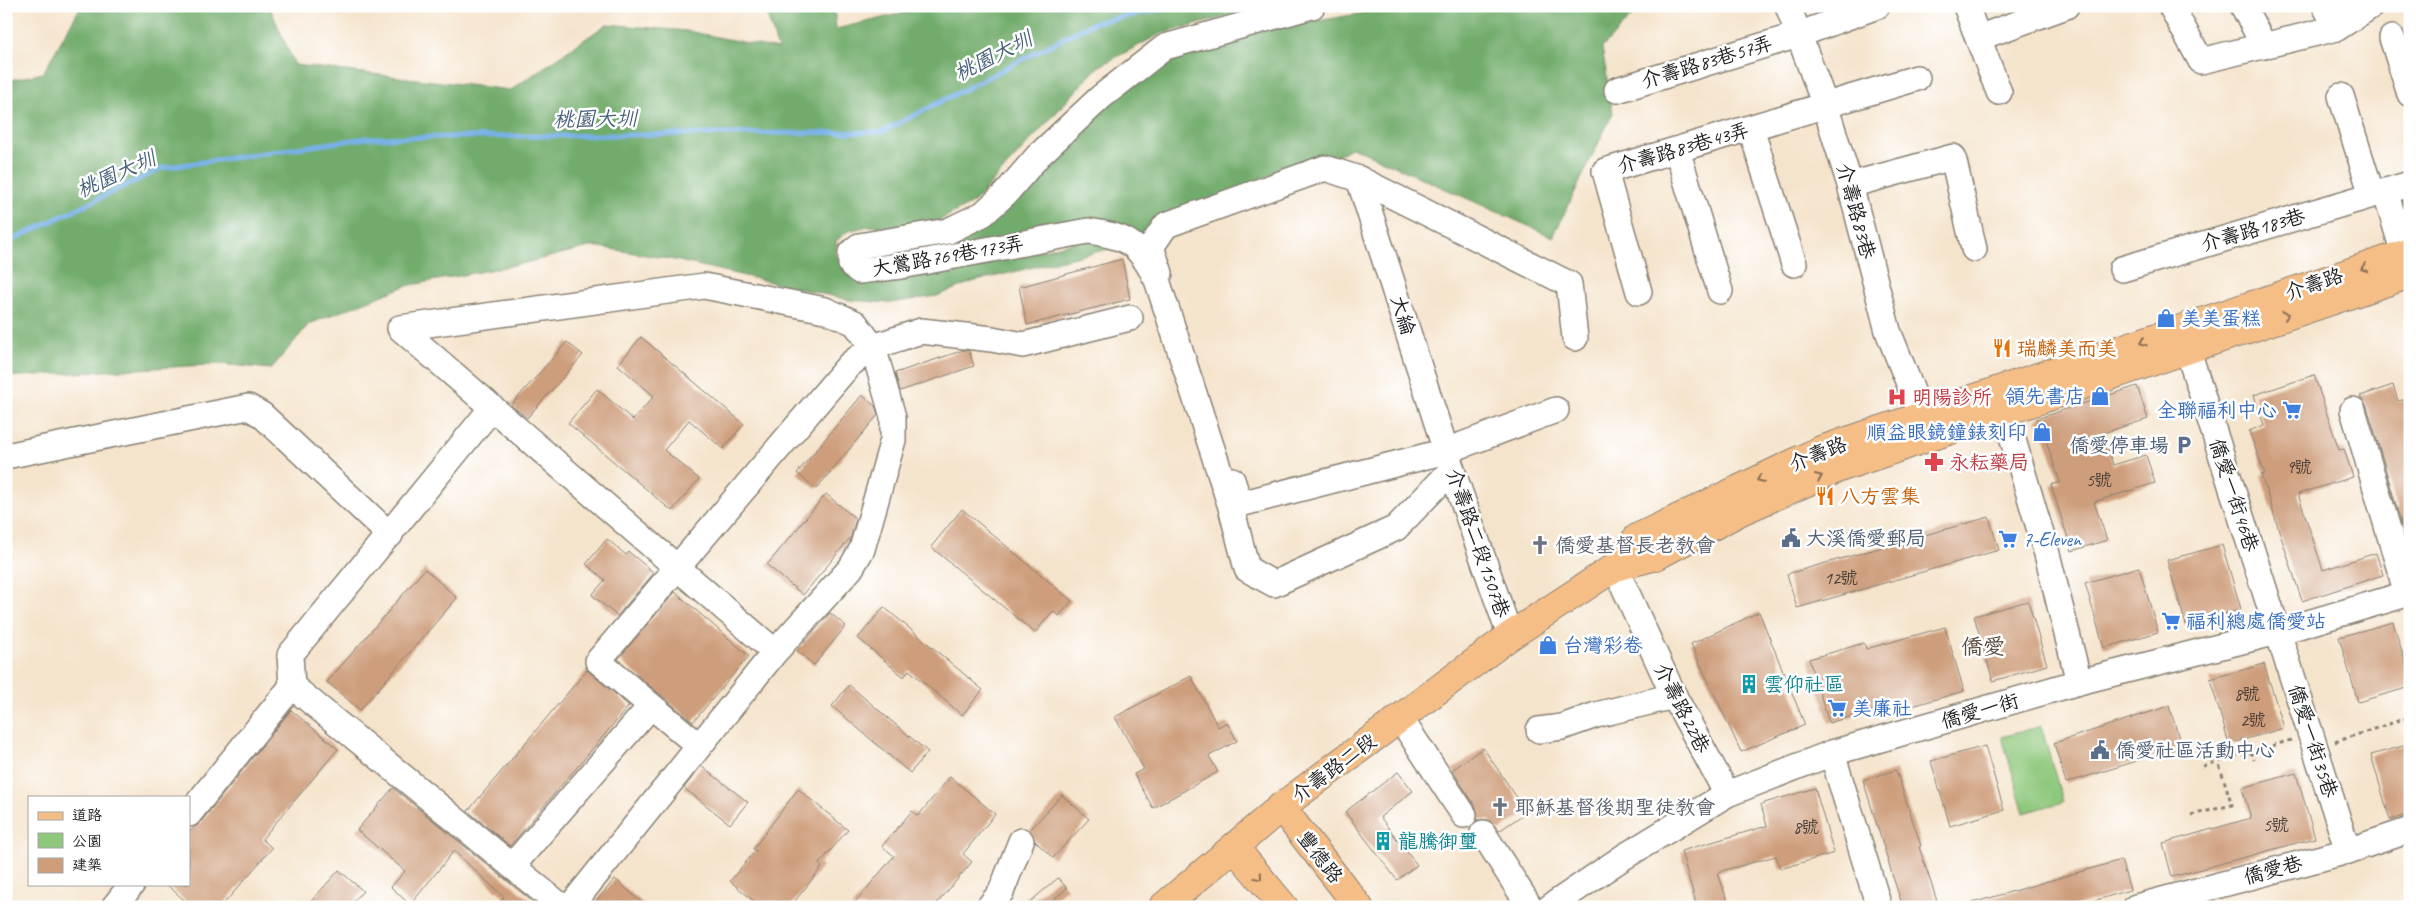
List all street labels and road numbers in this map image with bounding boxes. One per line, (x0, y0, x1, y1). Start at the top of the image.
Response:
street label: 介壽路83巷57弄 (1638, 30, 1776, 94)
street label: 介壽路83巷43弄 (1614, 117, 1752, 179)
street label: 介壽路83巷 (1831, 160, 1881, 263)
street label: 介壽路183巷 (2198, 203, 2309, 257)
street label: 大鶯路769巷173弄 (870, 230, 1026, 282)
street label: 介壽路 (2282, 262, 2347, 306)
street label: 大綸 (1385, 292, 1421, 338)
street label: 介壽路 (1786, 431, 1851, 477)
street label: 僑愛一街46巷 (2204, 435, 2264, 556)
street label: 介壽路二段1507巷 (1441, 465, 1516, 622)
street label: 介壽路22巷 (1649, 659, 1716, 758)
street label: 僑愛一街35巷 (2283, 681, 2343, 802)
street label: 僑愛一街 (1938, 688, 2022, 734)
street label: 介壽路二段 (1287, 728, 1381, 808)
street label: 豐德路 (1292, 826, 1349, 889)
street label: 僑愛巷 (2241, 850, 2306, 890)

